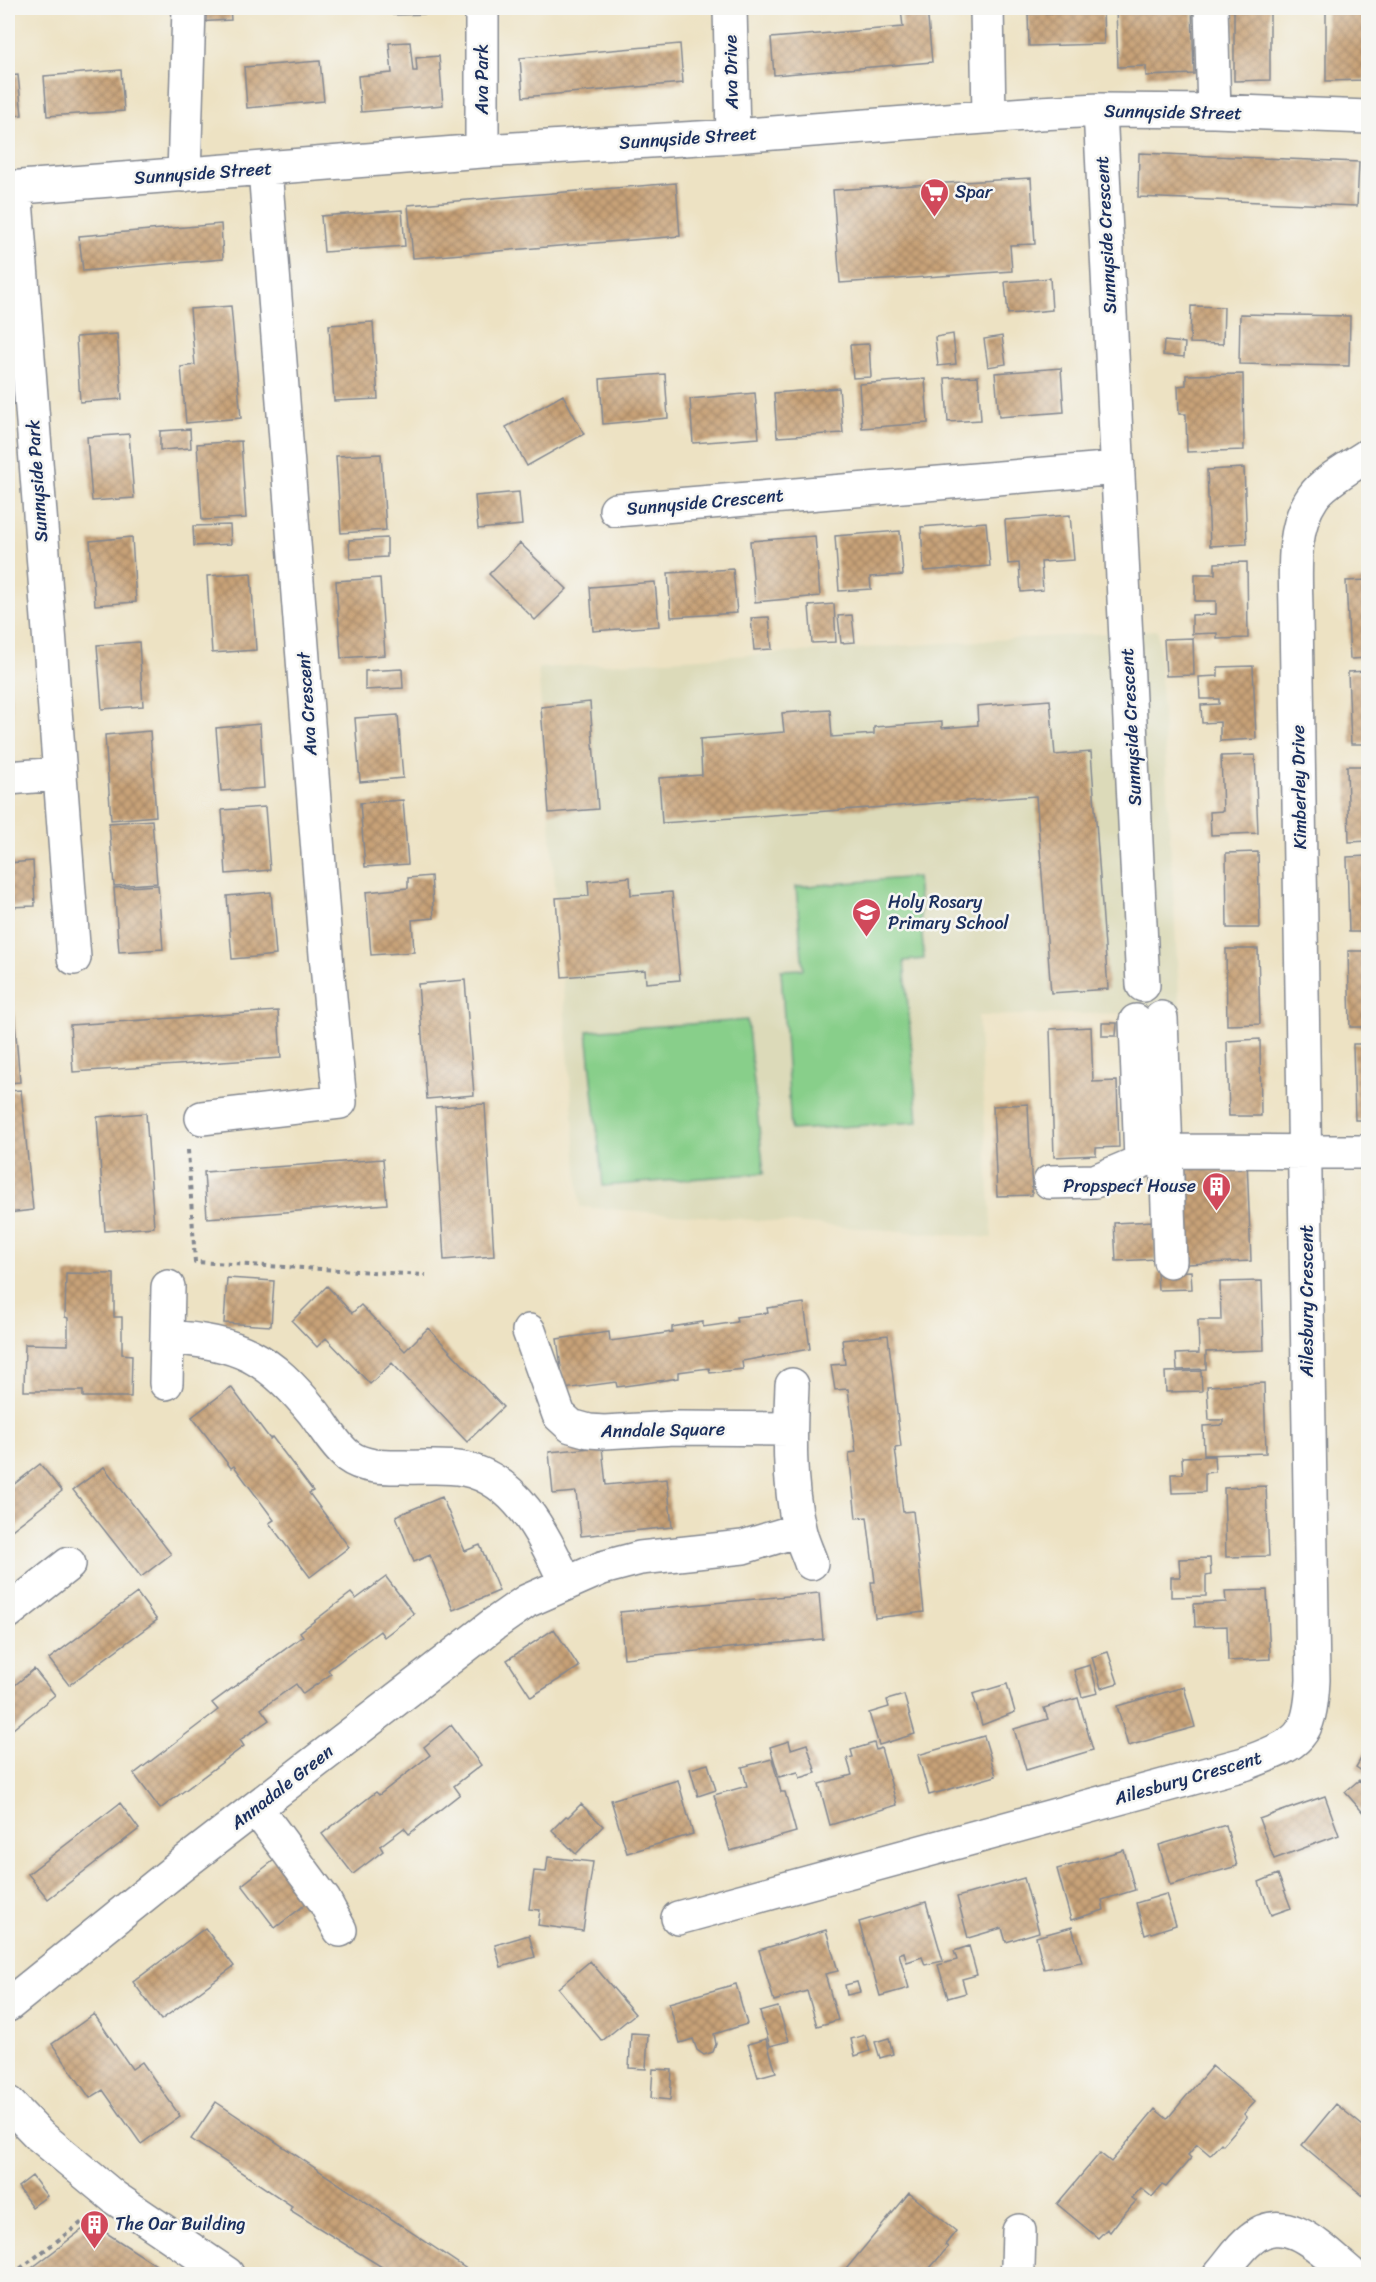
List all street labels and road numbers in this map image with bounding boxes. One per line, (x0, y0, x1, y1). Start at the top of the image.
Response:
street label: Ava Drive (714, 34, 748, 110)
street label: Ava Park (466, 44, 498, 115)
street label: Sunnyside Street (1104, 95, 1242, 129)
street label: Sunnyside Street (618, 117, 758, 159)
street label: Sunnyside Street (133, 152, 273, 194)
street label: Sunnyside Crescent (1086, 155, 1126, 315)
street label: Sunnyside Park (17, 418, 57, 543)
street label: Sunnyside Crescent (625, 479, 785, 525)
street label: Sunnyside Crescent (1111, 647, 1151, 807)
street label: Ava Crescent (287, 650, 327, 758)
street label: Kimberley Drive (1282, 724, 1316, 850)
street label: Ailesbury Crescent (1291, 1225, 1323, 1378)
street label: Anndale Square (600, 1413, 725, 1447)
street label: Annadale Green (222, 1736, 341, 1838)
street label: Ailesbury Crescent (1110, 1742, 1266, 1815)

